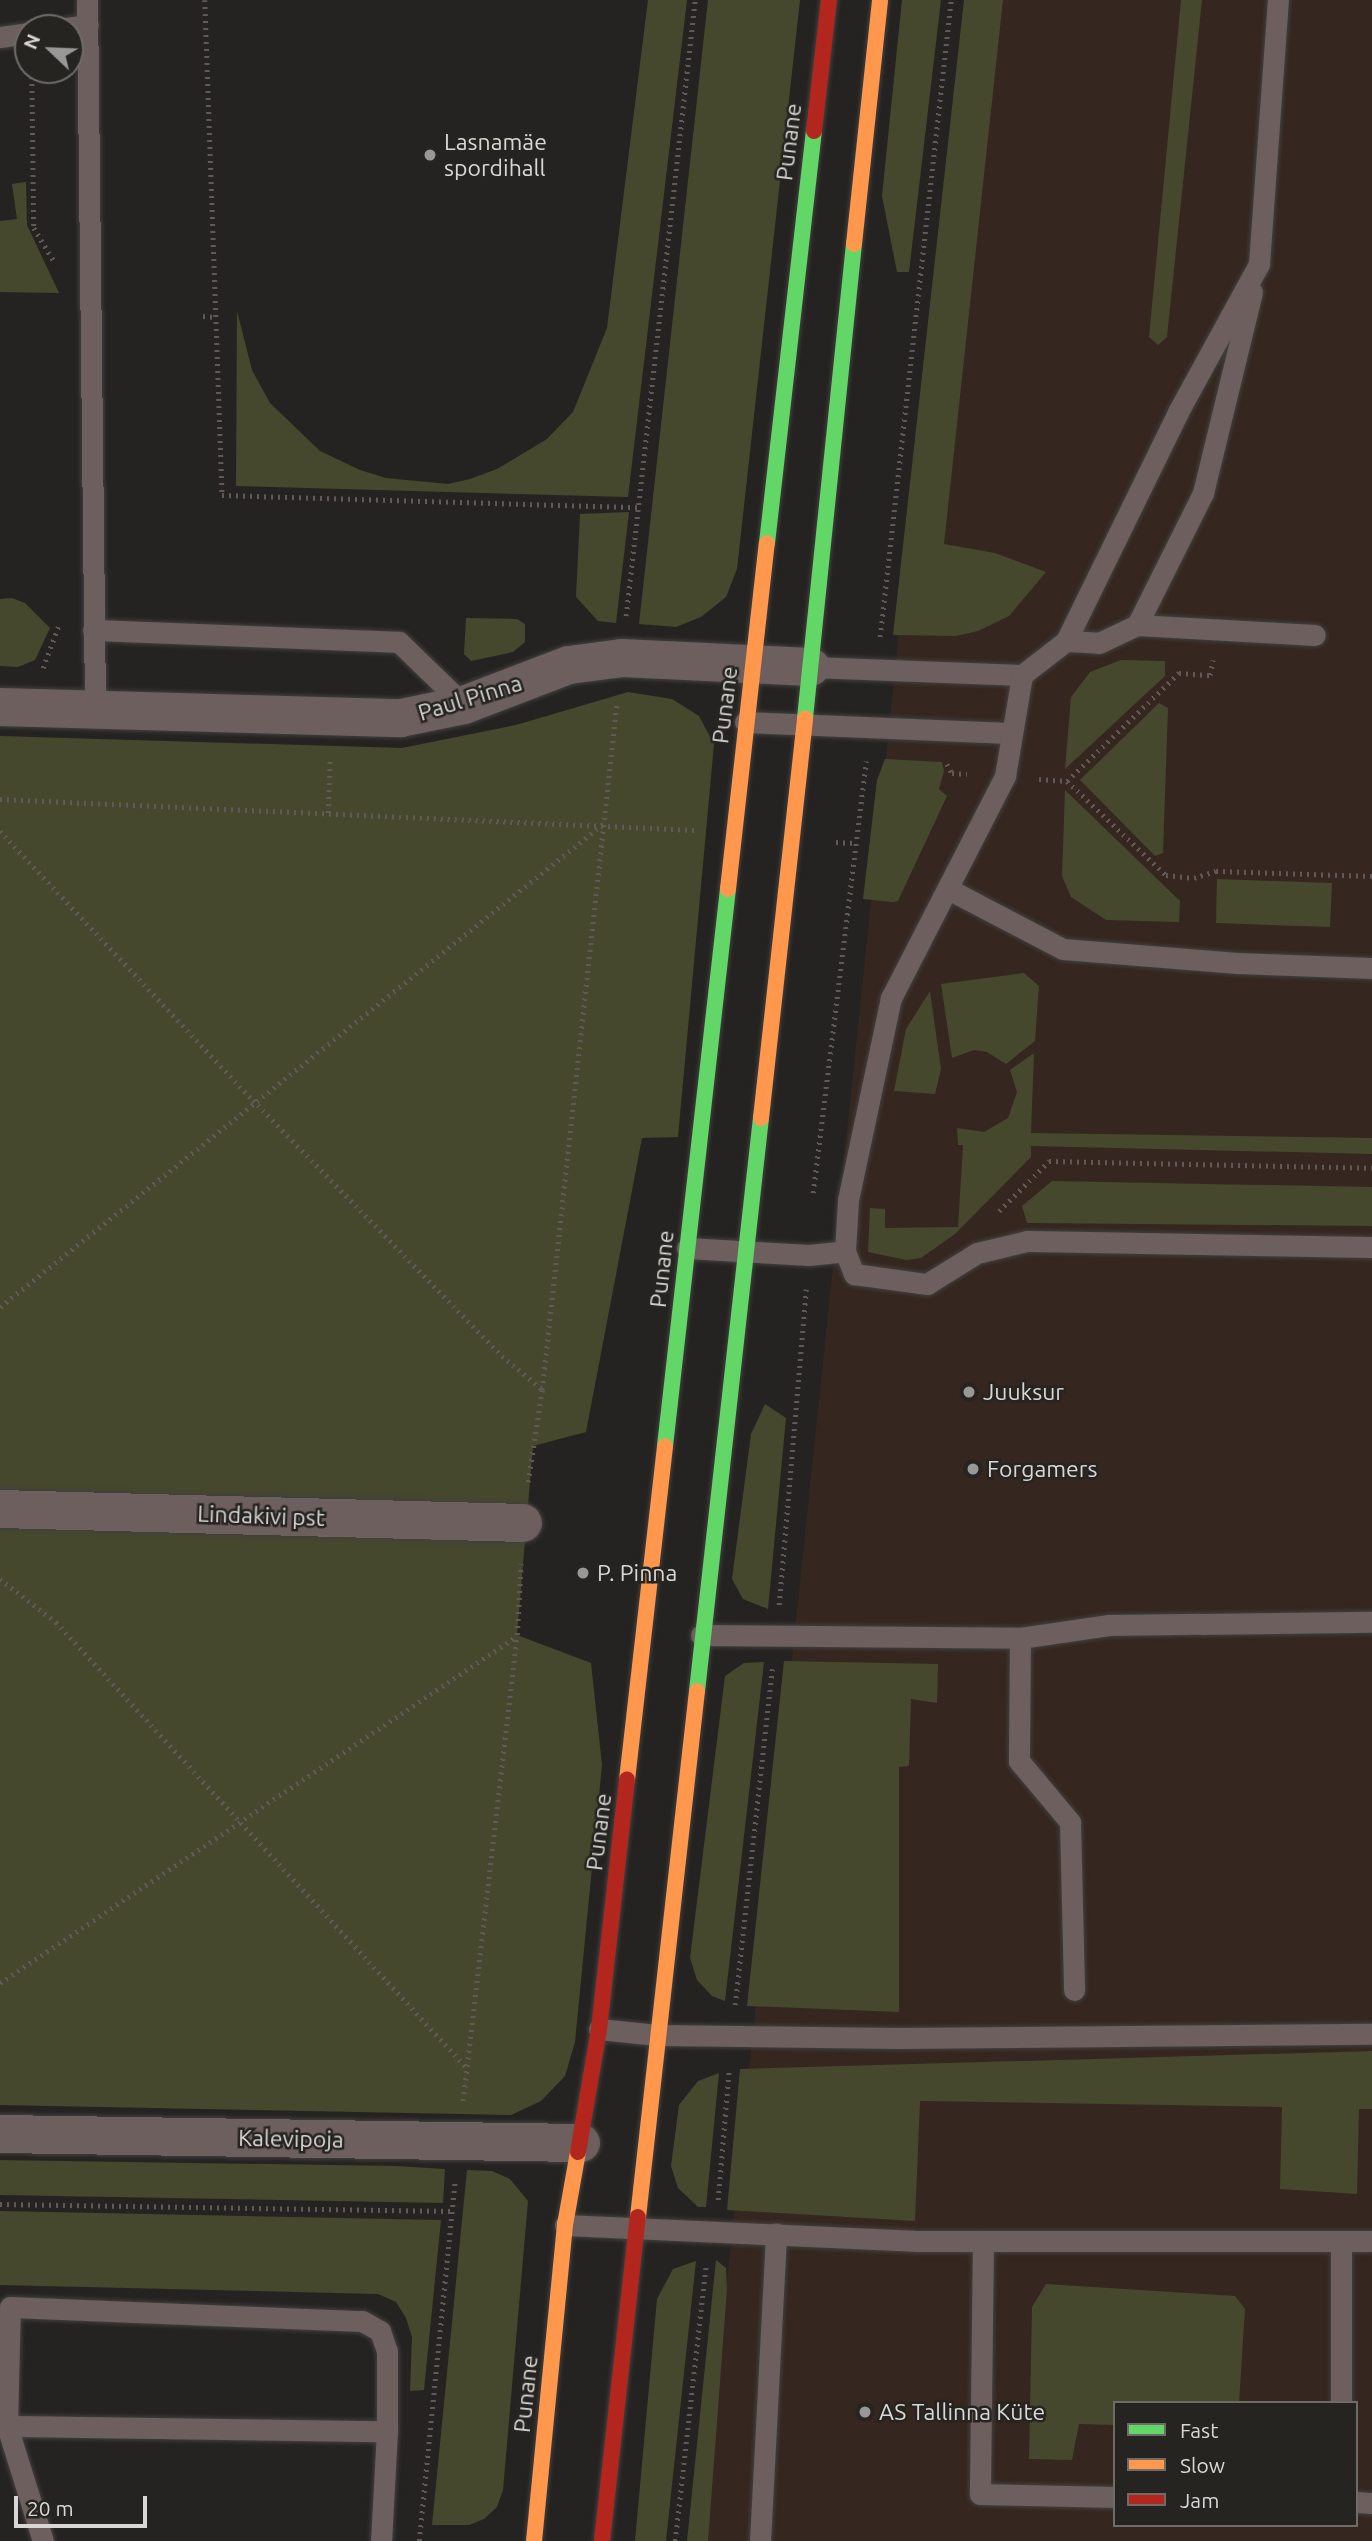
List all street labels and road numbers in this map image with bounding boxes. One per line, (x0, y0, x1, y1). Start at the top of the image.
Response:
street label: Punane (771, 102, 807, 182)
street label: Punane (707, 665, 743, 745)
street label: Paul Pinna (415, 669, 525, 727)
street label: Punane (644, 1229, 680, 1309)
street label: Lindakivi pst (197, 1500, 325, 1532)
street label: Punane (581, 1792, 617, 1872)
street label: Kalevipoja (238, 2124, 344, 2154)
street label: Punane (508, 2354, 544, 2434)

